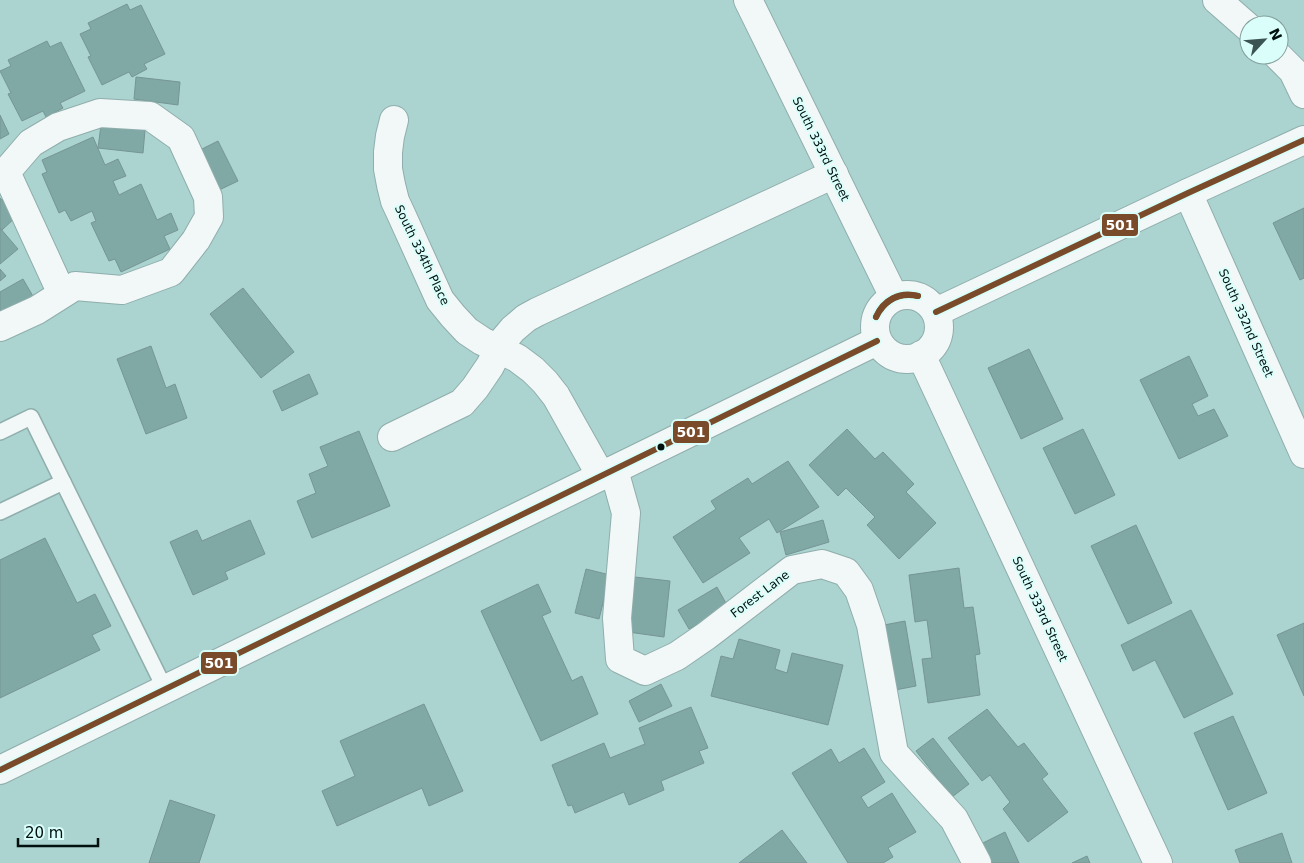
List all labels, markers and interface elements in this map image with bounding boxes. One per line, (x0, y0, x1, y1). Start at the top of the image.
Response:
north arrow (1239, 15, 1289, 65)
text: N (1266, 26, 1285, 43)
street label: South 333rd Street (790, 95, 852, 204)
street label: South 334th Place (392, 203, 452, 307)
line badge: 501 (1101, 213, 1139, 237)
text: 501 (1105, 217, 1135, 233)
street label: South 332nd Street (1216, 267, 1276, 380)
line badge: 501 (672, 420, 710, 444)
text: 501 (676, 424, 706, 440)
unlabelled marker (656, 442, 666, 452)
street label: South 333rd Street (1010, 554, 1071, 664)
street label: Forest Lane (728, 567, 792, 621)
line badge: 501 (200, 651, 238, 675)
text: 501 (204, 655, 234, 671)
scale bar (18, 816, 98, 848)
text: 20 m (25, 824, 63, 842)

